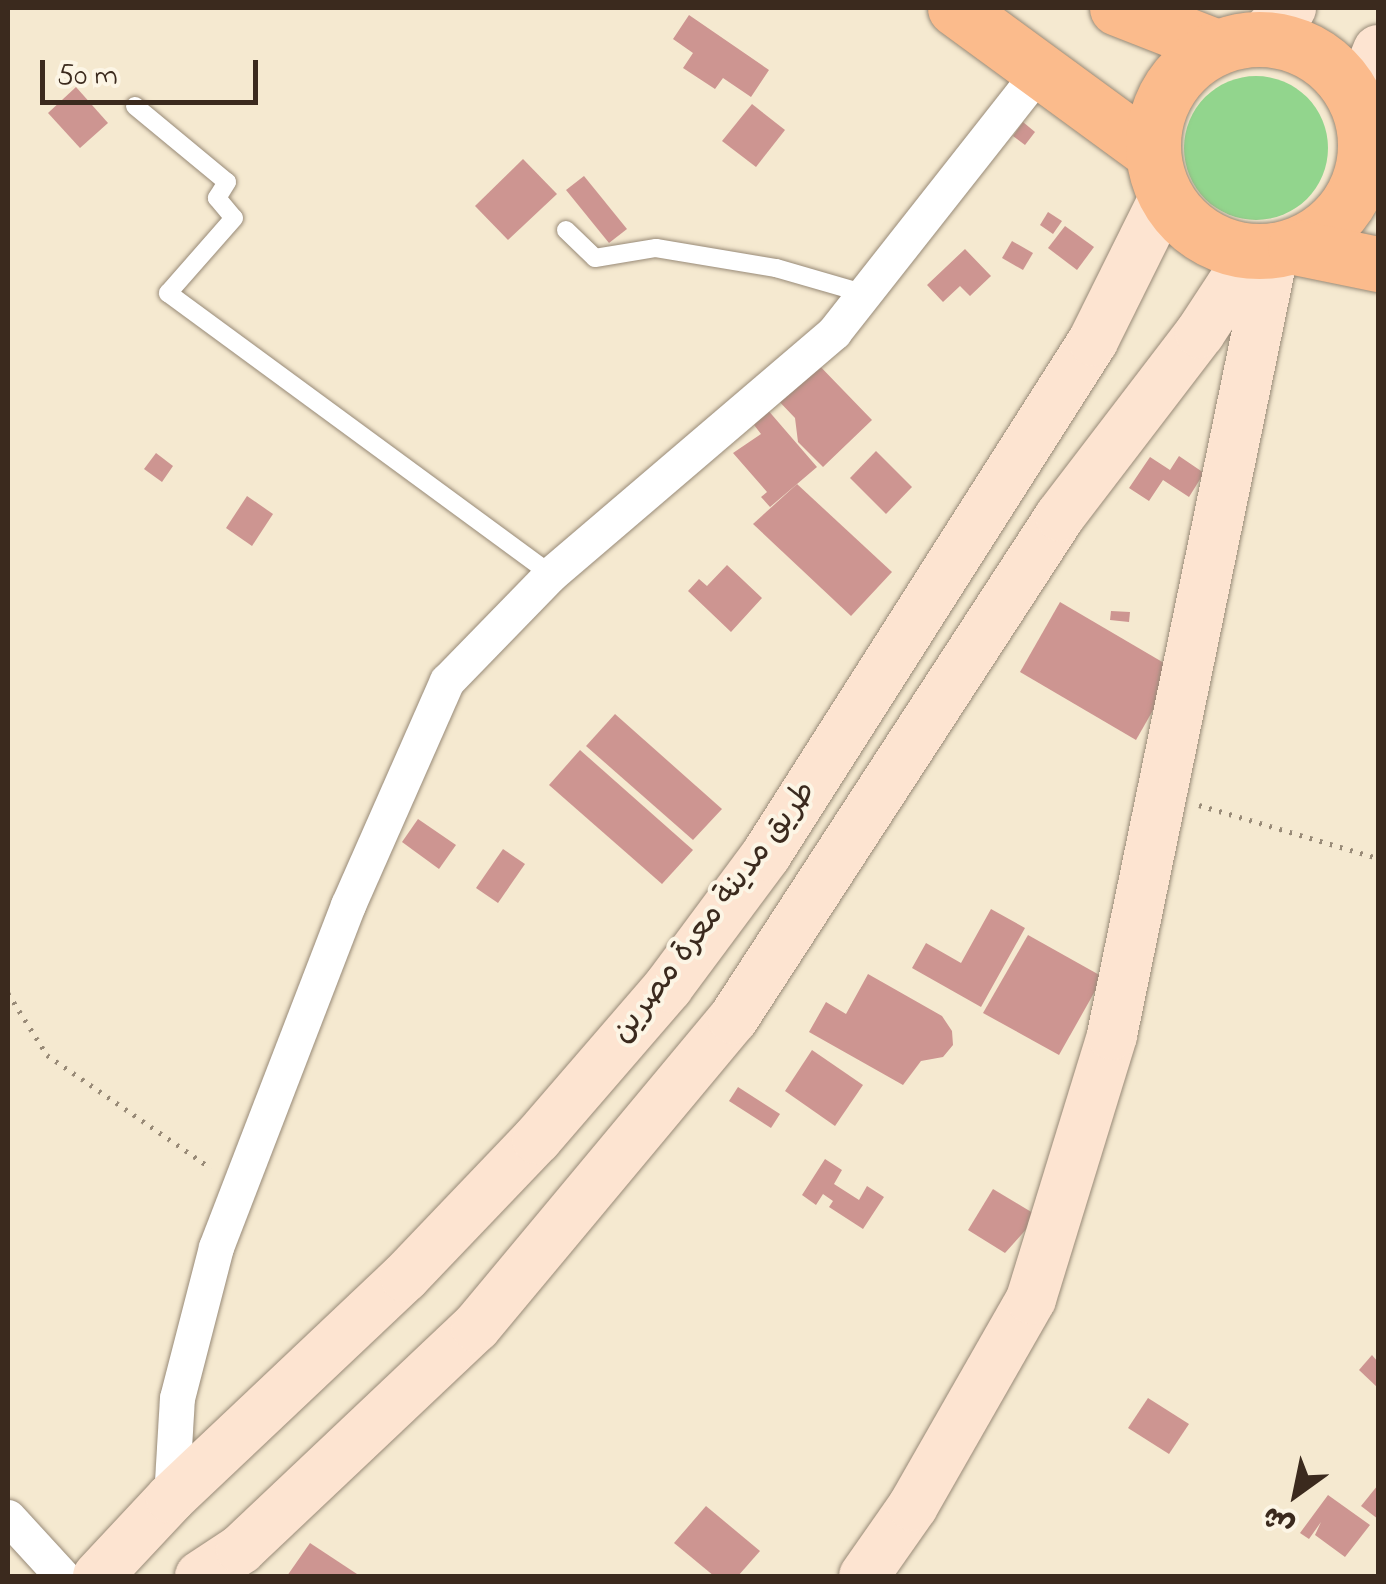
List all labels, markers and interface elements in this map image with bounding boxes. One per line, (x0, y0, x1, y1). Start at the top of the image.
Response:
scale bar (45, 40, 262, 102)
text: 50 m (57, 55, 118, 99)
street label: طريق مدينة معرة مصرين (604, 774, 826, 1052)
north arrow (1246, 1444, 1346, 1544)
text: ش (1255, 1494, 1303, 1545)

